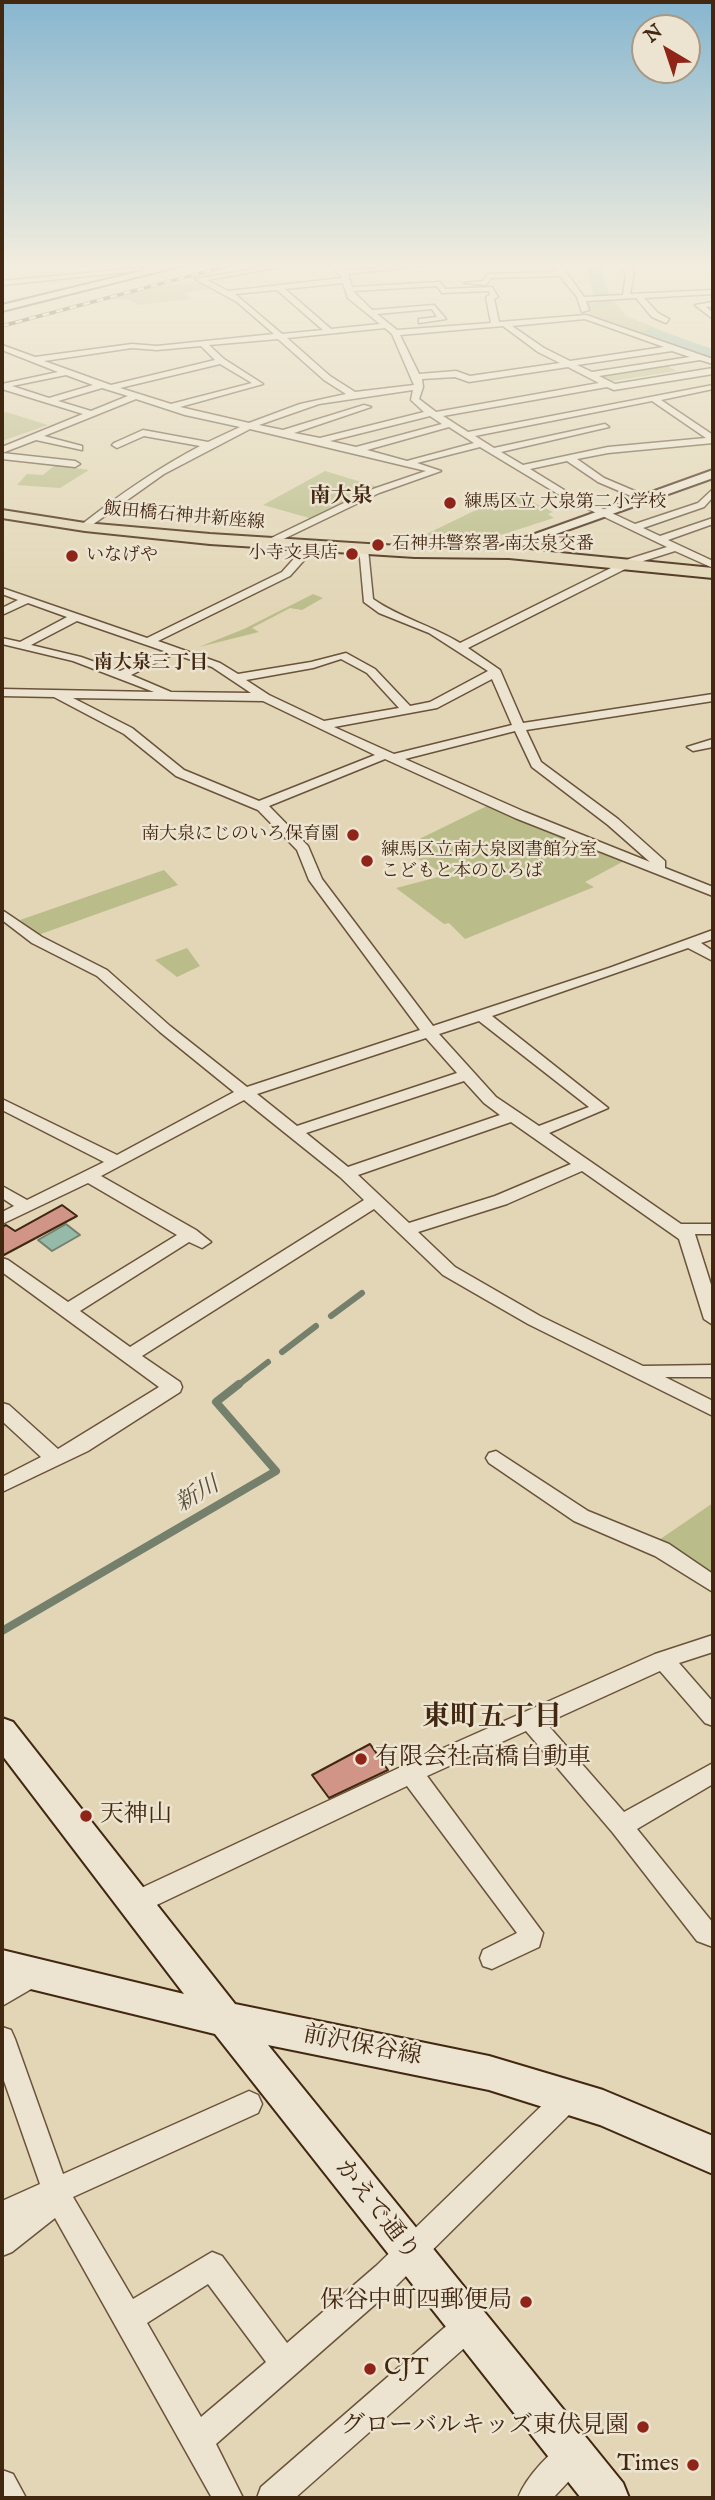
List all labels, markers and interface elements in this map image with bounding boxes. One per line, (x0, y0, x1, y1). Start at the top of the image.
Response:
north arrow (631, 14, 701, 84)
text: N (640, 20, 668, 49)
district label: 南大泉 (310, 485, 372, 511)
place label: 練馬区立 大泉第二小学校 (464, 492, 666, 514)
marker: 練馬区立 大泉第二小学校 (442, 495, 458, 511)
street label: 飯田橋石神井新座線 (102, 499, 266, 535)
place label: 石神井警察署 南大泉交番 (392, 534, 594, 556)
marker: 石神井警察署 南大泉交番 (370, 537, 386, 553)
place label: 小寺文具店 (248, 543, 338, 565)
place label: いなげや (86, 545, 158, 567)
marker: 小寺文具店 (344, 546, 360, 562)
marker: いなげや (64, 548, 80, 564)
district label: 南大泉三丁目 (94, 653, 208, 675)
place label: 南大泉にじのいろ保育園 (141, 824, 339, 846)
marker: 南大泉にじのいろ保育園 (345, 827, 361, 843)
place label: 練馬区立南大泉図書館分室 こどもと本のひろば (381, 840, 597, 882)
marker: 練馬区立南大泉図書館分室 こどもと本のひろば (359, 853, 375, 869)
water label: 新川 (171, 1473, 225, 1519)
district label: 東町五丁目 (422, 1702, 562, 1736)
place label: 有限会社高橋自動車 (375, 1745, 591, 1773)
marker: 有限会社高橋自動車 (353, 1751, 369, 1767)
place label: 天神山 (100, 1802, 172, 1830)
marker: 天神山 (78, 1808, 94, 1824)
street label: 前沢保谷線 (300, 2021, 424, 2073)
street label: かえで通り (328, 2155, 424, 2267)
place label: 保谷中町四郵便局 (320, 2288, 512, 2316)
marker: 保谷中町四郵便局 (518, 2294, 534, 2310)
place label: CJT (384, 2355, 428, 2383)
marker: CJT (362, 2361, 378, 2377)
place label: グローバルキッズ東伏見園 (341, 2413, 629, 2441)
marker: グローバルキッズ東伏見園 (635, 2419, 651, 2435)
place label: Times (617, 2451, 679, 2479)
marker: Times (685, 2457, 701, 2473)

